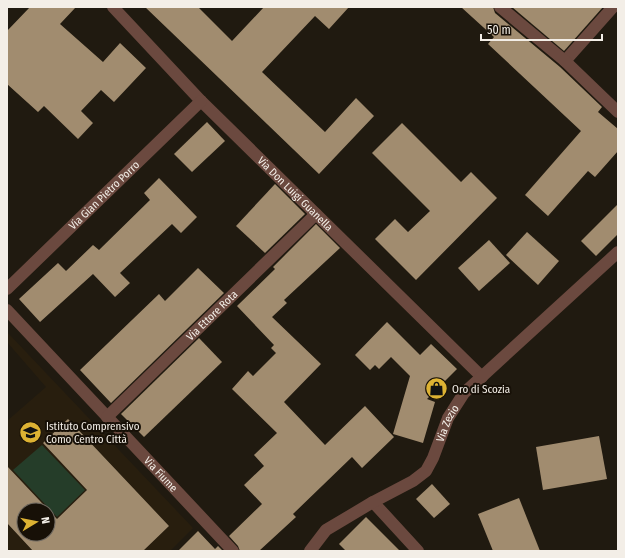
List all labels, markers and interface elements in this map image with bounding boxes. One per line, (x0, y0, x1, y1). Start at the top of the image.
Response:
scale bar (481, 16, 602, 42)
text: 50 m (487, 23, 511, 37)
street label: Via Don Luigi Guanella (255, 154, 336, 234)
street label: Via Gian Pietro Porro (66, 158, 142, 232)
street label: Via Ettore Rota (183, 287, 240, 343)
shop icon: Oro di Scozia (424, 376, 450, 402)
place label: Oro di Scozia (452, 383, 510, 396)
street label: Via Zezio (433, 402, 461, 444)
school or university icon: Istituto Comprensivo Como Centro Città (18, 419, 44, 445)
place label: Istituto Comprensivo Como Centro Città (46, 420, 140, 446)
street label: Via Fiume (141, 454, 180, 494)
north arrow (16, 502, 56, 542)
text: N (38, 516, 52, 525)

